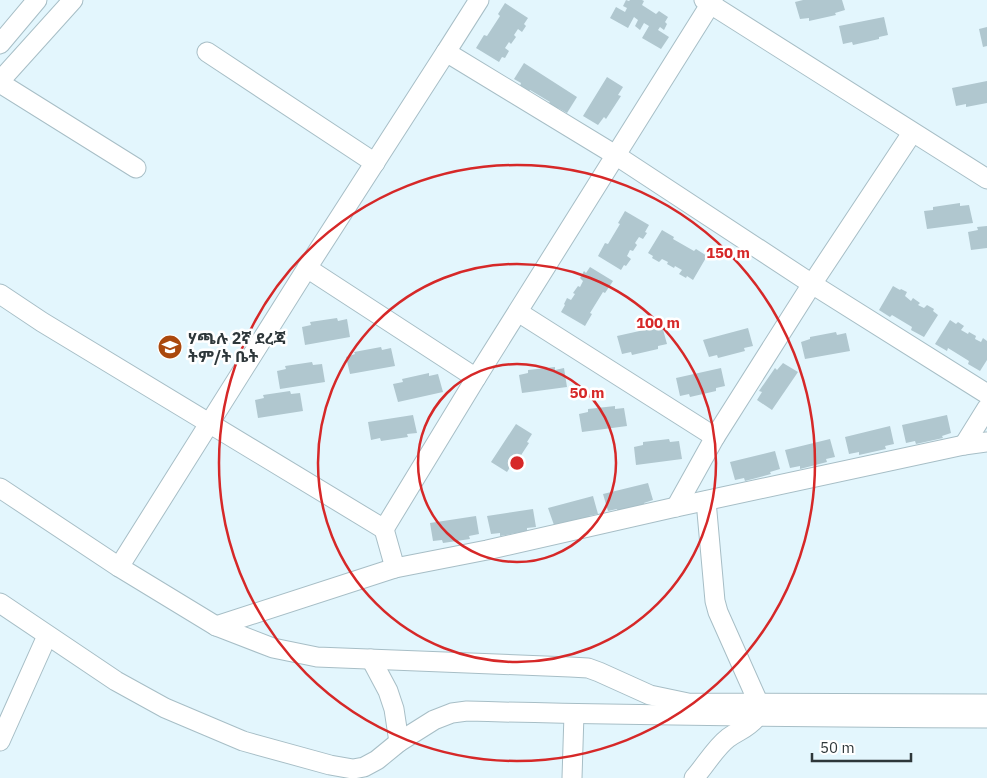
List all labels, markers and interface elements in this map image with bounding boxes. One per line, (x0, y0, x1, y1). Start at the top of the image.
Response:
text: 150 m (706, 243, 750, 262)
text: 100 m (636, 313, 680, 332)
place label: ሃጫሉ 2ኛ ደረጃ ትም/ት ቤት (188, 328, 286, 366)
school or university icon: ሃጫሉ 2ኛ ደረጃ ትም/ት ቤት (157, 334, 183, 360)
text: 50 m (570, 383, 604, 402)
centre of rings (508, 454, 526, 472)
scale bar (812, 730, 911, 762)
text: 50 m (820, 738, 855, 757)

